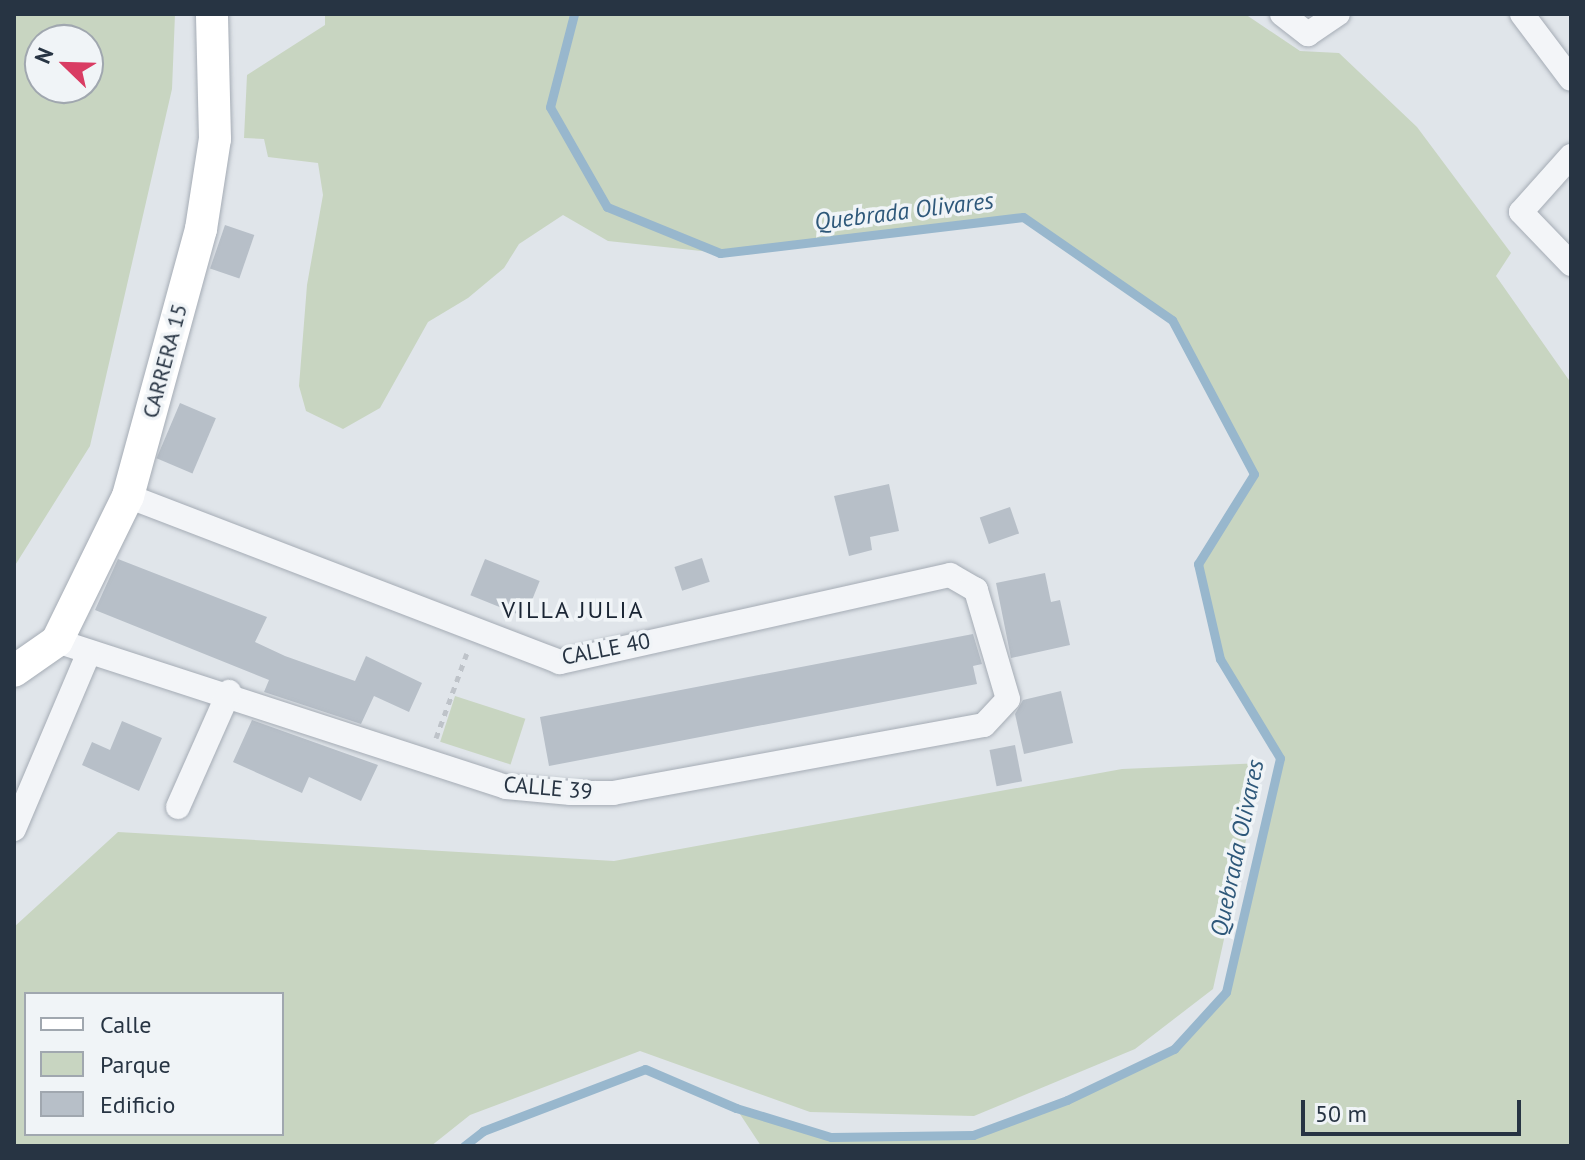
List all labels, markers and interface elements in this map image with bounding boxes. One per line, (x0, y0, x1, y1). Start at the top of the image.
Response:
north arrow (24, 24, 104, 104)
text: N (28, 43, 59, 68)
water label: Quebrada Olivares (813, 186, 995, 236)
street label: CARRERA 15 (137, 301, 193, 421)
district label: VILLA JULIA (501, 596, 645, 624)
street label: CALLE 40 (560, 628, 652, 670)
water label: Quebrada Olivares (1204, 757, 1270, 939)
street label: CALLE 39 (502, 771, 594, 805)
legend (24, 992, 284, 1136)
text: Calle (100, 1009, 151, 1040)
text: Parque (100, 1049, 171, 1080)
scale bar (1305, 1084, 1525, 1134)
text: Edificio (100, 1089, 175, 1120)
text: 50 m (1315, 1098, 1367, 1129)

